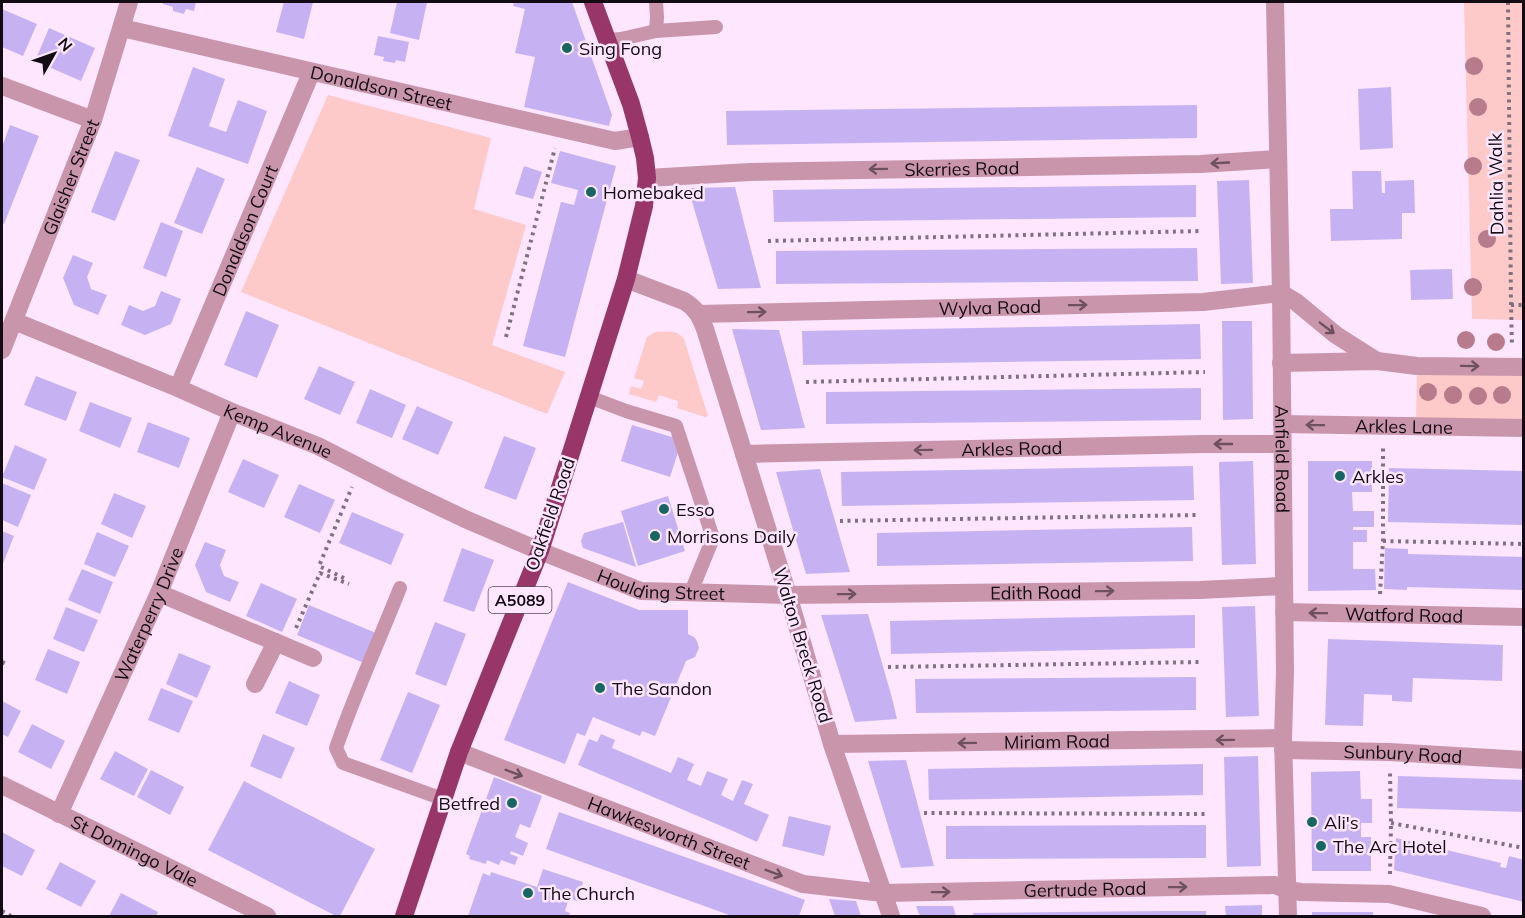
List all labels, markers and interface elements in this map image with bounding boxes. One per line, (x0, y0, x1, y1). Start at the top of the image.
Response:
north arrow (24, 24, 84, 84)
text: N (54, 33, 77, 55)
place label: Sing Fong (579, 37, 662, 60)
marker: Sing Fong (560, 41, 574, 55)
street label: Donaldson Street (308, 60, 454, 115)
street label: Glaisher Street (37, 116, 104, 238)
street label: Dahlia Walk (1484, 132, 1508, 235)
street label: Skerries Road (904, 156, 1020, 181)
one-way arrow (1210, 157, 1230, 168)
street label: Donaldson Court (207, 161, 282, 300)
one-way arrow (868, 164, 888, 175)
place label: Homebaked (603, 181, 704, 204)
marker: Homebaked (584, 185, 598, 199)
street label: Wylva Road (938, 294, 1041, 320)
one-way arrow (1068, 299, 1088, 310)
one-way arrow (747, 307, 767, 318)
one-way arrow (1319, 321, 1335, 334)
one-way arrow (1460, 360, 1480, 372)
street label: Kemp Avenue (220, 398, 336, 463)
street label: Anfield Road (1271, 405, 1295, 513)
street label: Arkles Lane (1355, 414, 1453, 438)
one-way arrow (1306, 419, 1326, 430)
street label: Arkles Road (961, 436, 1063, 461)
one-way arrow (1213, 438, 1233, 450)
one-way arrow (914, 444, 934, 456)
street label: Oakfield Road (520, 454, 580, 574)
place label: Arkles (1352, 465, 1404, 488)
marker: Arkles (1333, 469, 1347, 483)
place label: Esso (676, 498, 715, 521)
marker: Esso (657, 502, 671, 516)
place label: Morrisons Daily (667, 525, 796, 548)
marker: Morrisons Daily (648, 529, 662, 543)
street label: Waterperry Drive (109, 544, 188, 685)
street label: Houlding Street (594, 563, 725, 605)
street label: Walton Breck Road (768, 565, 838, 725)
street label: Edith Road (990, 580, 1082, 604)
one-way arrow (1094, 585, 1114, 597)
road number: A5089 (488, 587, 552, 613)
one-way arrow (836, 588, 856, 600)
street label: Watford Road (1345, 602, 1463, 627)
one-way arrow (1309, 607, 1329, 618)
place label: The Sandon (612, 677, 712, 700)
marker: The Sandon (593, 681, 607, 695)
street label: Miriam Road (1004, 729, 1110, 753)
one-way arrow (1215, 734, 1235, 746)
one-way arrow (957, 737, 977, 748)
street label: Sunbury Road (1343, 740, 1463, 768)
one-way arrow (504, 768, 522, 779)
street label: Hawkesworth Street (585, 791, 753, 874)
place label: Betfred (439, 792, 500, 815)
marker: Betfred (505, 796, 519, 810)
street label: St Domingo Vale (67, 809, 202, 892)
place label: Ali's (1324, 811, 1359, 834)
marker: Ali's (1305, 815, 1319, 829)
place label: The Arc Hotel (1333, 835, 1446, 858)
marker: The Arc Hotel (1314, 839, 1328, 853)
one-way arrow (764, 868, 783, 879)
street label: Gertrude Road (1023, 876, 1147, 902)
place label: The Church (540, 882, 635, 905)
one-way arrow (1168, 882, 1188, 893)
marker: The Church (521, 886, 535, 900)
one-way arrow (931, 886, 951, 898)

